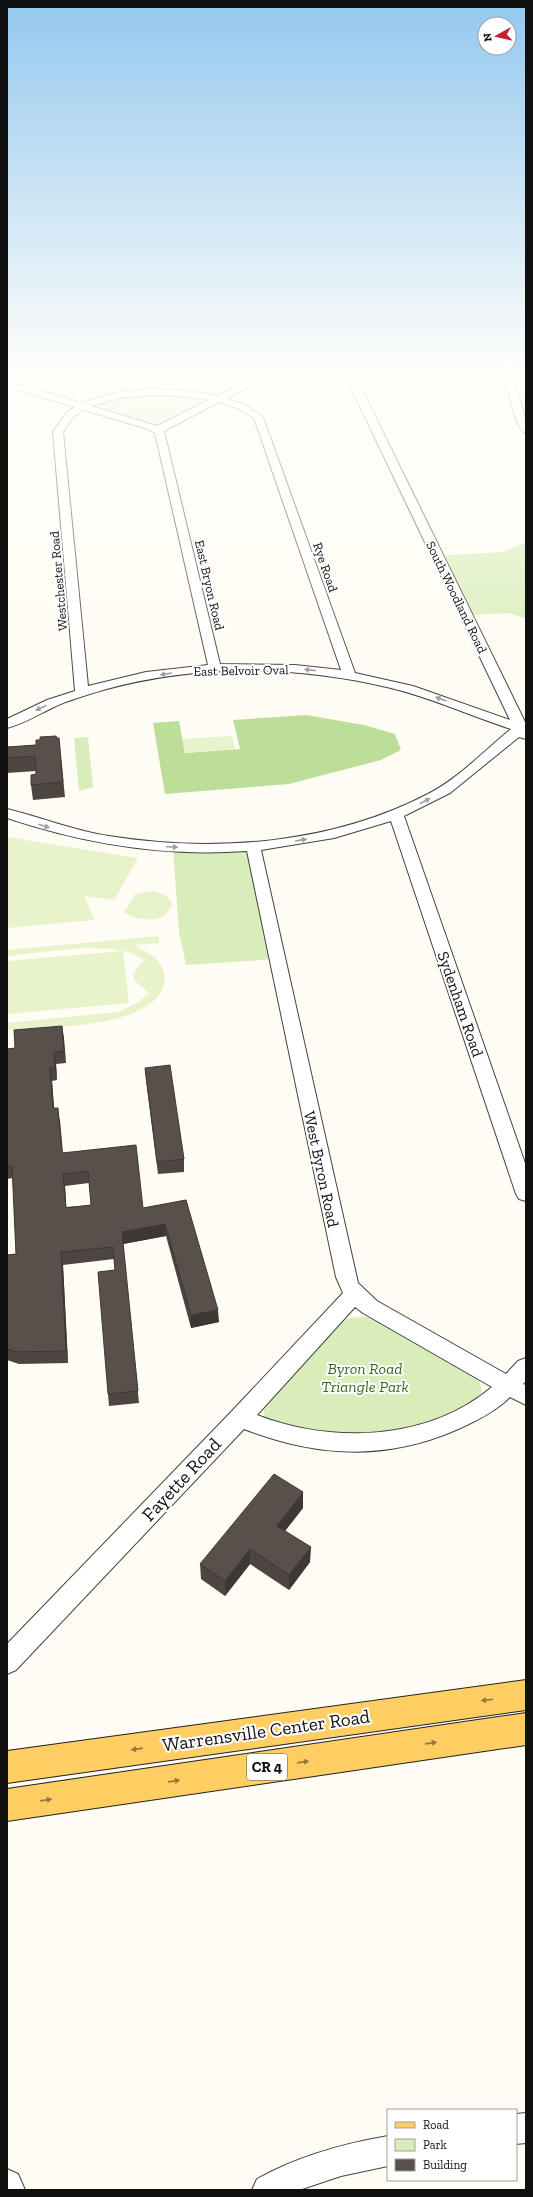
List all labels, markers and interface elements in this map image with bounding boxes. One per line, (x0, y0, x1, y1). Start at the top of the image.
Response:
north arrow (477, 16, 517, 56)
text: N (480, 32, 495, 42)
street label: Westchester Road (47, 530, 70, 632)
street label: East Bryon Road (192, 539, 227, 632)
street label: South Woodland Road (423, 539, 490, 656)
street label: Rye Road (310, 540, 341, 594)
street label: East Belvoir Oval (193, 662, 289, 679)
one-way arrow (304, 667, 316, 674)
one-way arrow (160, 671, 172, 677)
one-way arrow (435, 696, 447, 702)
one-way arrow (36, 705, 47, 711)
one-way arrow (419, 798, 430, 804)
one-way arrow (38, 823, 50, 829)
one-way arrow (295, 836, 307, 842)
one-way arrow (166, 844, 178, 851)
street label: Sydenham Road (434, 949, 488, 1060)
street label: West Byron Road (300, 1109, 343, 1229)
park label: Byron Road Triangle Park (321, 1359, 409, 1396)
street label: Fayette Road (137, 1432, 226, 1526)
one-way arrow (481, 1696, 493, 1703)
street label: Warrensville Center Road (161, 1704, 372, 1756)
one-way arrow (425, 1740, 437, 1746)
one-way arrow (131, 1746, 143, 1752)
road number: CR 4 (247, 1754, 287, 1780)
one-way arrow (297, 1759, 309, 1765)
one-way arrow (168, 1778, 180, 1784)
one-way arrow (40, 1797, 52, 1803)
legend (387, 2109, 517, 2181)
text: Road (423, 2118, 449, 2132)
text: Park (423, 2138, 448, 2152)
text: Building (423, 2158, 467, 2172)

